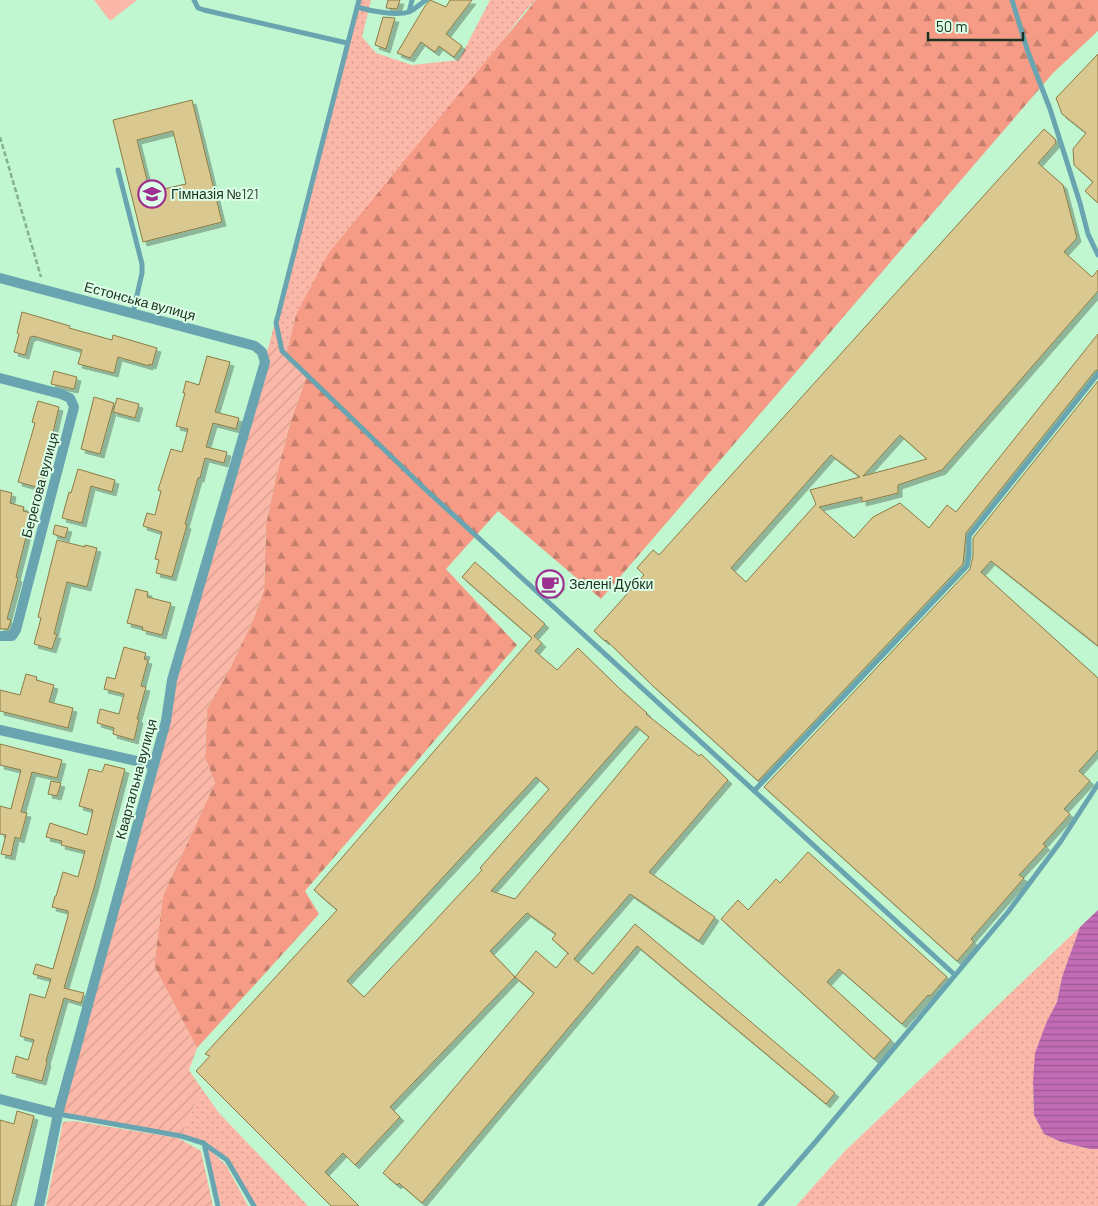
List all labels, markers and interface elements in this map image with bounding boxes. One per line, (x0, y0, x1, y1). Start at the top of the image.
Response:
scale bar (928, 10, 1023, 42)
text: 50 m (936, 17, 968, 35)
school or university icon: Гімназія №121 (137, 179, 167, 209)
place label: Гімназія №121 (171, 185, 259, 202)
street label: Естонська вулиця (83, 277, 198, 324)
street label: Берегова вулиця (17, 430, 62, 539)
cafe icon: Зелені Дубки (535, 569, 565, 599)
place label: Зелені Дубки (569, 575, 653, 592)
street label: Квартальна вулиця (111, 717, 160, 841)

